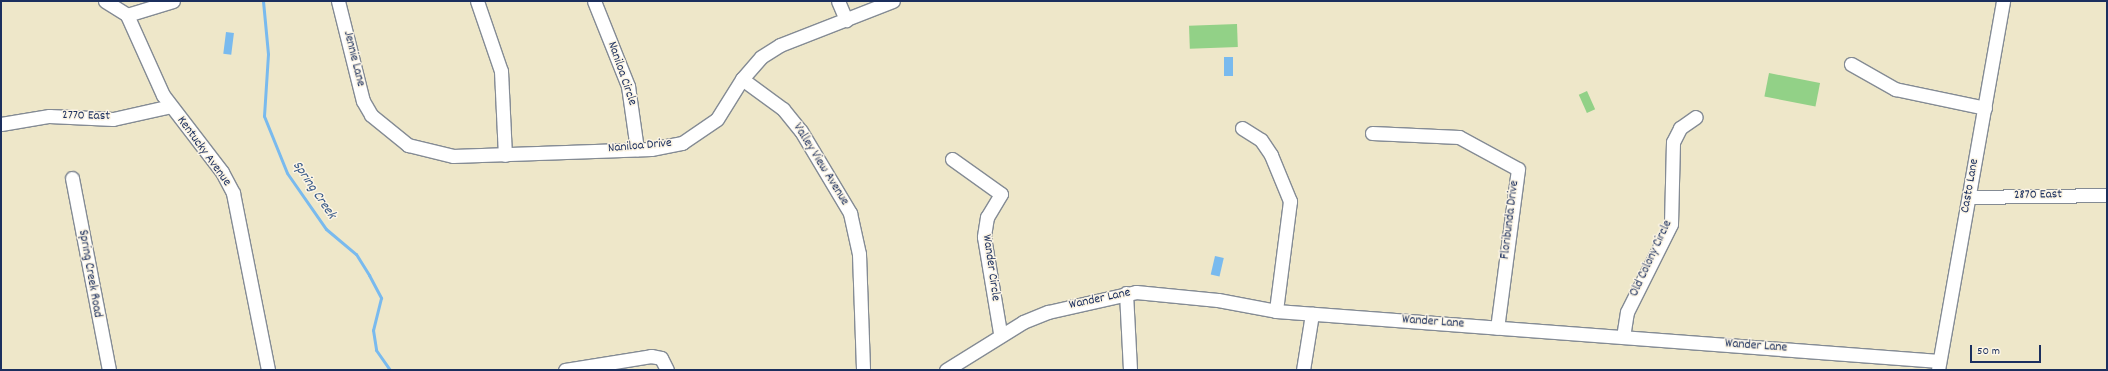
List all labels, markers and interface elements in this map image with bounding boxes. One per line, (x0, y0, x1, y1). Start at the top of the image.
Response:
street label: Jennie Lane (339, 30, 367, 88)
street label: Naniloa Circle (603, 40, 639, 108)
street label: 2770 East (62, 109, 110, 125)
street label: Kentucky Avenue (172, 114, 234, 190)
street label: Valley View Avenue (789, 121, 851, 209)
street label: Naniloa Drive (607, 136, 673, 158)
water label: Spring Creek (288, 158, 340, 222)
street label: Casto Lane (1959, 158, 1983, 214)
street label: Floribunda Drive (1498, 180, 1524, 260)
street label: 2870 East (2014, 188, 2062, 204)
street label: Old Colony Circle (1627, 218, 1677, 300)
street label: Spring Creek Road (74, 229, 104, 319)
street label: Wander Circle (978, 234, 1002, 302)
street label: Wander Lane (1068, 286, 1132, 314)
street label: Wander Lane (1401, 313, 1465, 333)
street label: Wander Lane (1724, 337, 1788, 357)
scale bar (1972, 337, 2043, 363)
text: 50 m (1977, 343, 2000, 360)

